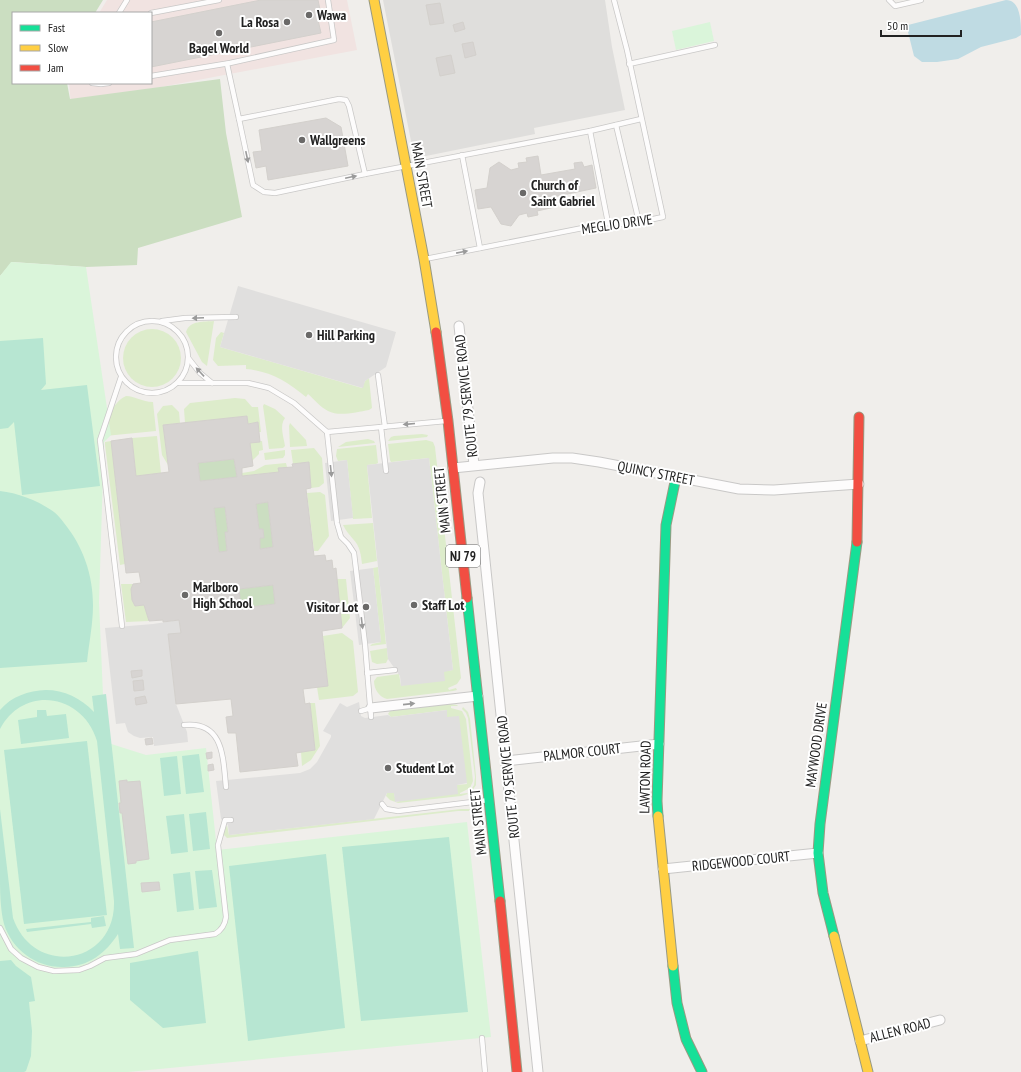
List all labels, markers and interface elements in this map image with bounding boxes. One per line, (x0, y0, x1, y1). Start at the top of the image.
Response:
place label: Wawa (316, 6, 347, 24)
marker: Wawa (304, 10, 314, 20)
legend (12, 12, 152, 84)
scale bar (881, 12, 961, 38)
place label: La Rosa (241, 13, 279, 31)
marker: La Rosa (282, 17, 292, 27)
text: 50 m (887, 18, 908, 33)
text: Fast (48, 20, 66, 35)
marker: Bagel World (214, 28, 224, 38)
place label: Bagel World (189, 39, 249, 57)
text: Slow (48, 40, 69, 55)
text: Jam (47, 60, 64, 75)
place label: Wallgreens (309, 131, 366, 149)
marker: Wallgreens (297, 135, 307, 145)
street label: MAIN STREET (407, 141, 437, 210)
one-way arrow (245, 151, 251, 163)
one-way arrow (345, 174, 357, 180)
place label: Church of Saint Gabriel (531, 176, 595, 210)
marker: Church of Saint Gabriel (518, 188, 528, 198)
street label: MEGLIO DRIVE (580, 210, 654, 238)
one-way arrow (456, 248, 468, 254)
one-way arrow (191, 315, 204, 321)
place label: Hill Parking (317, 326, 375, 344)
marker: Hill Parking (304, 330, 314, 340)
street label: ROUTE 79 SERVICE ROAD (451, 334, 481, 458)
one-way arrow (195, 367, 204, 377)
one-way arrow (403, 421, 415, 428)
street label: QUINCY STREET (616, 457, 697, 489)
one-way arrow (328, 465, 335, 477)
street label: MAIN STREET (429, 465, 454, 534)
road number: NJ 79 (446, 545, 480, 567)
place label: Marlboro High School (193, 578, 253, 612)
marker: Marlboro High School (180, 590, 190, 600)
place label: Staff Lot (422, 596, 464, 614)
place label: Visitor Lot (306, 598, 358, 616)
marker: Staff Lot (409, 600, 419, 610)
marker: Visitor Lot (361, 602, 371, 612)
one-way arrow (359, 617, 365, 629)
one-way arrow (403, 701, 415, 707)
street label: MAYWOOD DRIVE (801, 701, 831, 789)
street label: ROUTE 79 SERVICE ROAD (493, 715, 523, 839)
street label: PALMOR COURT (542, 739, 622, 765)
street label: LAWTON ROAD (635, 740, 655, 814)
place label: Student Lot (396, 759, 454, 777)
marker: Student Lot (383, 763, 393, 773)
street label: MAIN STREET (465, 787, 490, 856)
street label: RIDGEWOOD COURT (691, 847, 792, 875)
street label: ALLEN ROAD (868, 1014, 932, 1046)

